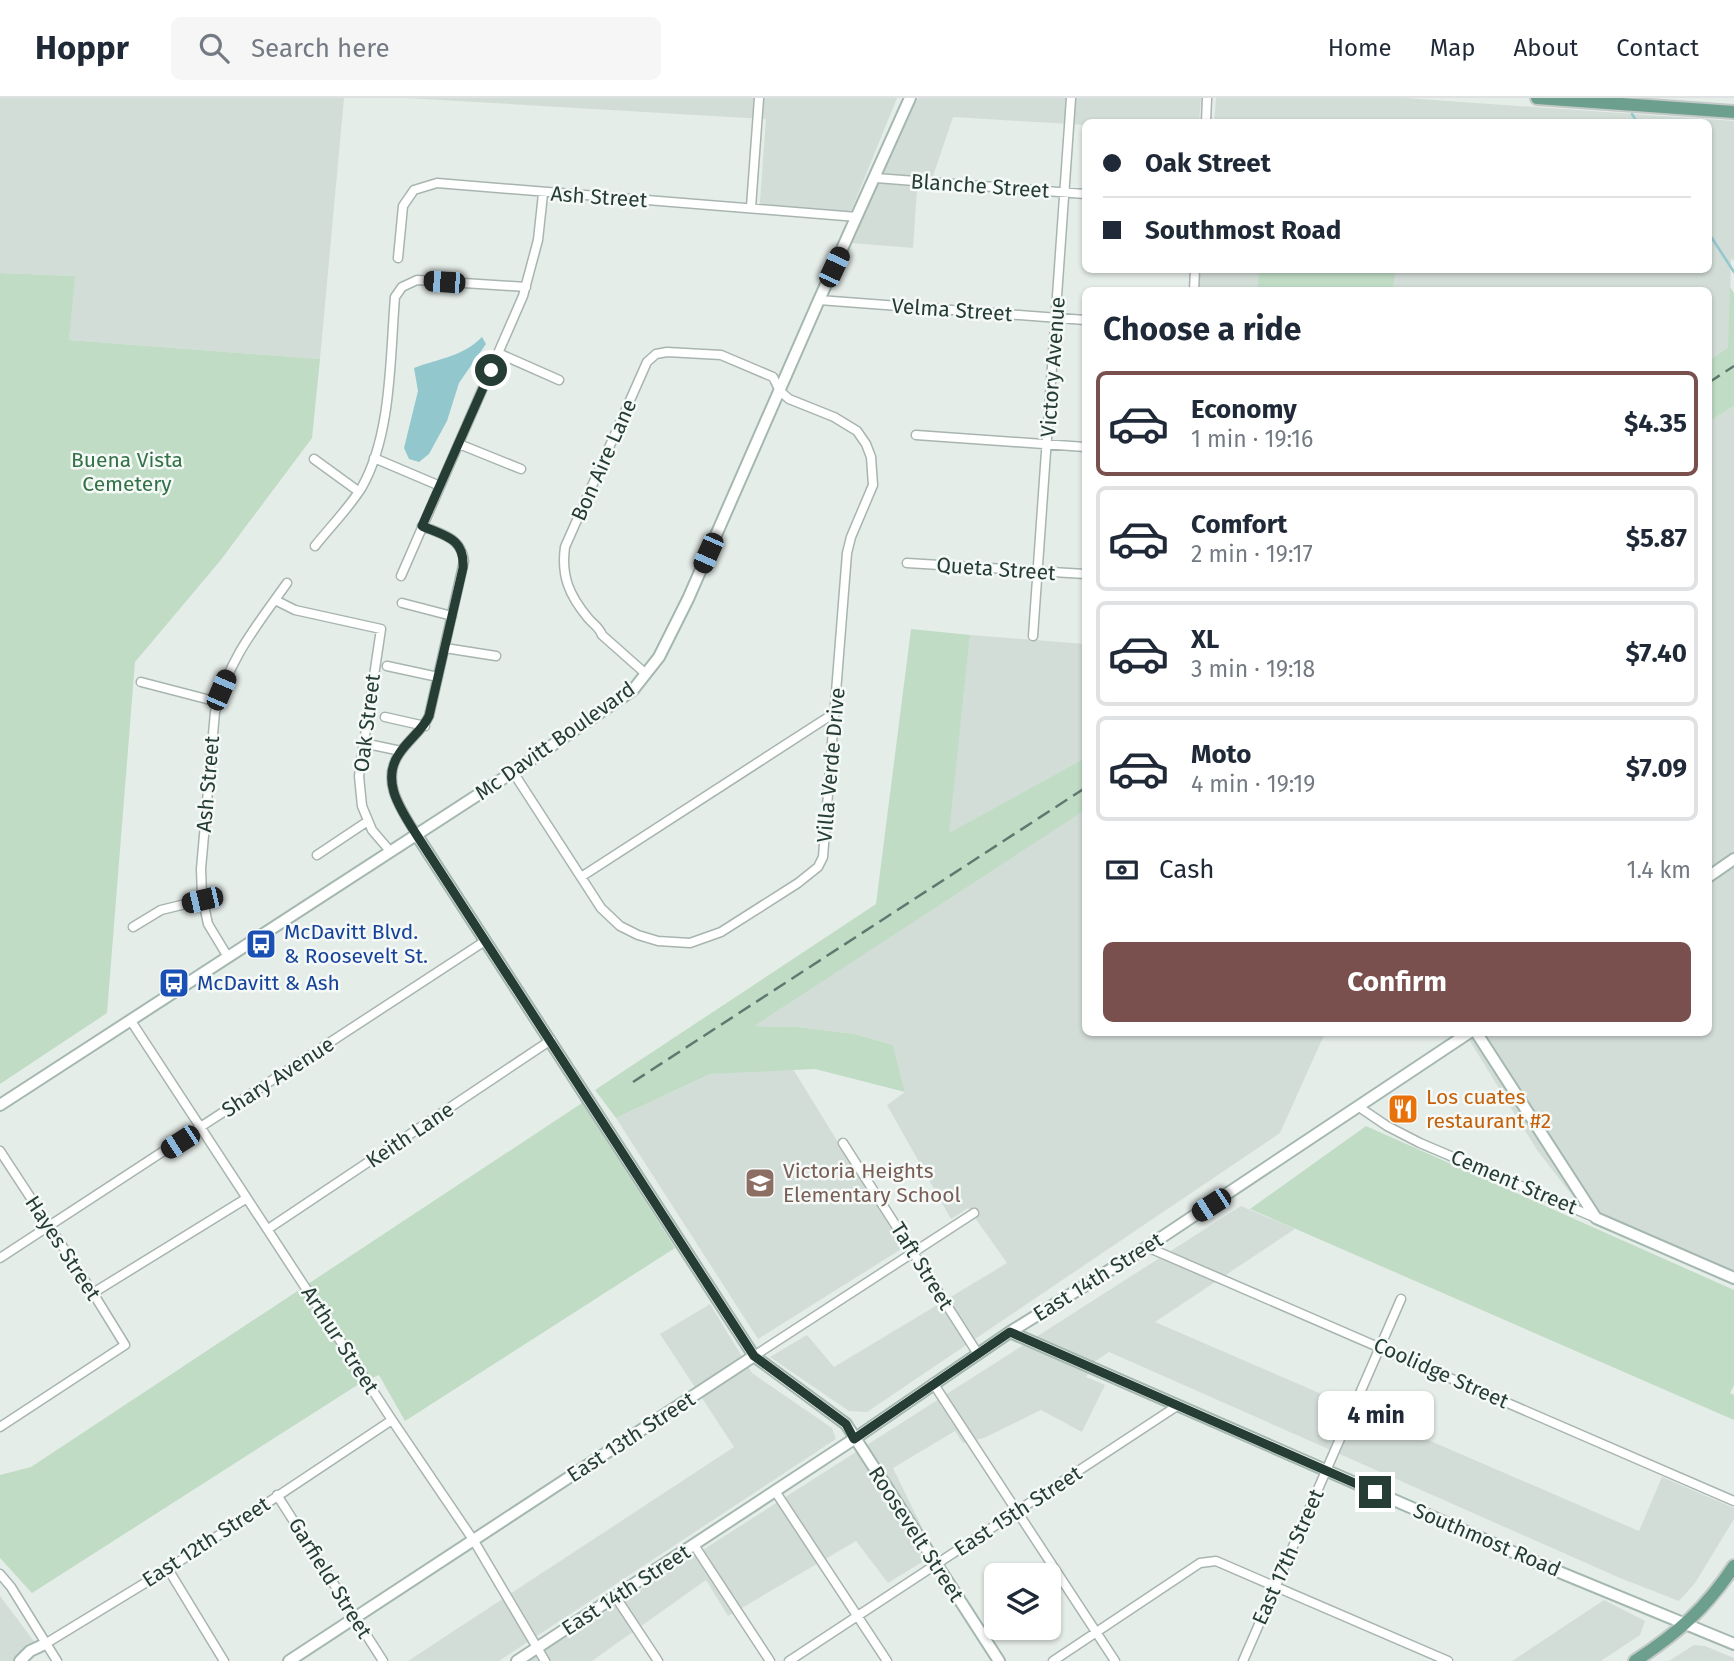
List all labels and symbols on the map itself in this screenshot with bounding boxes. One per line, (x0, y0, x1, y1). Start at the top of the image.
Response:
street label: Blanche Street (910, 168, 1051, 204)
street label: Ash Street (550, 181, 649, 213)
car (816, 244, 853, 290)
car (423, 270, 466, 294)
street label: Velma Street (891, 293, 1014, 327)
street label: Victory Avenue (1035, 296, 1071, 438)
route start (475, 354, 507, 386)
street label: Bon Aire Lane (566, 395, 642, 525)
park label: Buena Vista Cemetery (71, 447, 183, 497)
car (690, 530, 727, 576)
street label: Queta Street (935, 552, 1057, 586)
car (204, 667, 239, 713)
street label: Oak Street (348, 672, 386, 774)
street label: Mc Davitt Boulevard (470, 676, 640, 806)
street label: Villa Verde Drive (811, 686, 851, 844)
street label: Ash Street (191, 734, 225, 833)
car (180, 885, 225, 915)
place label: McDavitt Blvd. & Roosevelt St. (284, 919, 428, 969)
bus stop icon: McDavitt Blvd. & Roosevelt St. (244, 927, 278, 961)
bus stop icon: McDavitt & Ash (157, 966, 191, 1000)
place label: McDavitt & Ash (197, 970, 340, 996)
street label: Shary Avenue (217, 1031, 339, 1123)
place label: Los cuates restaurant #2 (1426, 1084, 1551, 1134)
restaurant icon: Los cuates restaurant #2 (1386, 1092, 1420, 1126)
street label: Keith Lane (361, 1096, 459, 1174)
car (157, 1122, 204, 1162)
street label: Cement Street (1447, 1144, 1581, 1220)
place label: Victoria Heights Elementary School (783, 1158, 961, 1208)
school or university icon: Victoria Heights Elementary School (743, 1166, 777, 1200)
car (1188, 1185, 1235, 1225)
street label: Hayes Street (20, 1191, 107, 1306)
street label: Taft Street (885, 1217, 959, 1315)
street label: East 14th Street (1028, 1227, 1168, 1327)
street label: Arthur Street (296, 1281, 385, 1399)
street label: Coolidge Street (1369, 1332, 1513, 1415)
street label: East 13th Street (562, 1386, 700, 1488)
callout: 4 min (1317, 1390, 1433, 1440)
street label: East 15th Street (949, 1460, 1087, 1562)
street label: Roosevelt Street (863, 1461, 970, 1607)
route end (1359, 1476, 1391, 1508)
street label: East 17th Street (1246, 1485, 1330, 1629)
street label: East 12th Street (137, 1491, 275, 1593)
street label: Southmost Road (1409, 1497, 1565, 1583)
street label: Garfield Street (283, 1513, 378, 1644)
street label: East 14th Street (557, 1539, 695, 1641)

